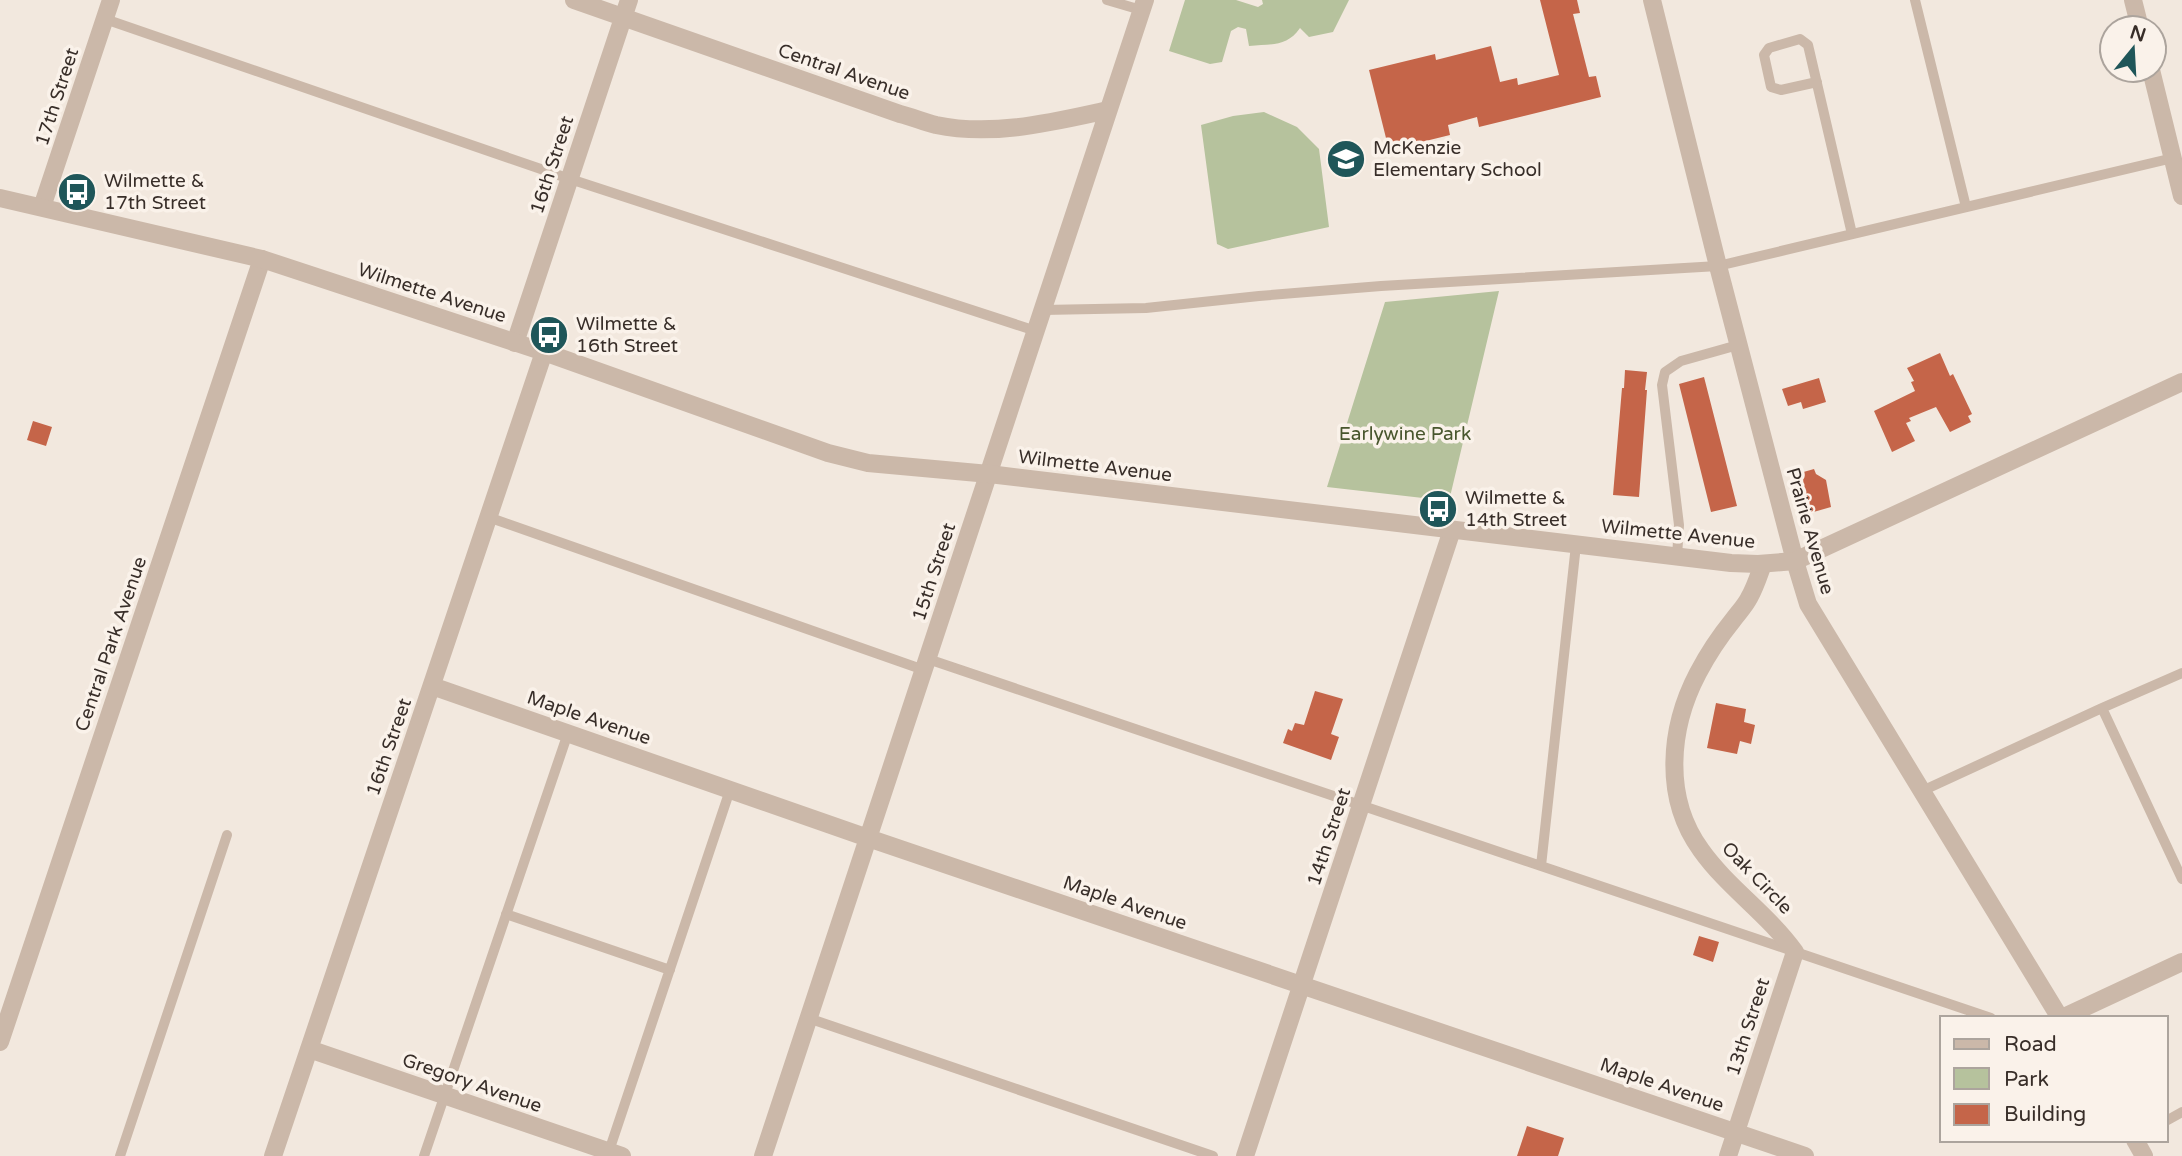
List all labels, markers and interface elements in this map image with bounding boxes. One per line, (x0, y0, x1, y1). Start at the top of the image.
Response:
north arrow (2098, 14, 2168, 84)
text: N (2127, 21, 2149, 47)
street label: Central Avenue (775, 39, 913, 105)
street label: 17th Street (31, 45, 83, 149)
street label: 16th Street (526, 113, 578, 217)
place label: McKenzie Elementary School (1373, 137, 1542, 181)
school or university icon: McKenzie Elementary School (1325, 138, 1367, 180)
place label: Wilmette & 17th Street (104, 170, 206, 214)
bus stop icon: Wilmette & 17th Street (56, 171, 98, 213)
street label: Wilmette Avenue (355, 259, 509, 327)
place label: Wilmette & 16th Street (576, 313, 678, 357)
bus stop icon: Wilmette & 16th Street (528, 314, 570, 356)
park label: Earlywine Park (1339, 423, 1471, 445)
street label: Wilmette Avenue (1017, 446, 1173, 486)
street label: Prairie Avenue (1781, 465, 1839, 597)
place label: Wilmette & 14th Street (1465, 487, 1567, 531)
bus stop icon: Wilmette & 14th Street (1417, 488, 1459, 530)
street label: Wilmette Avenue (1600, 515, 1756, 553)
street label: 15th Street (908, 520, 960, 624)
street label: Central Park Avenue (71, 554, 151, 734)
street label: Maple Avenue (524, 687, 654, 749)
street label: 16th Street (362, 695, 416, 799)
street label: 14th Street (1303, 785, 1355, 889)
street label: Oak Circle (1717, 837, 1797, 919)
street label: Maple Avenue (1060, 872, 1190, 934)
street label: 13th Street (1722, 975, 1774, 1079)
legend (1940, 1016, 2168, 1142)
text: Road (2004, 1032, 2057, 1057)
street label: Gregory Avenue (399, 1049, 545, 1117)
street label: Maple Avenue (1597, 1054, 1727, 1116)
text: Park (2004, 1067, 2049, 1092)
text: Building (2004, 1102, 2086, 1127)

